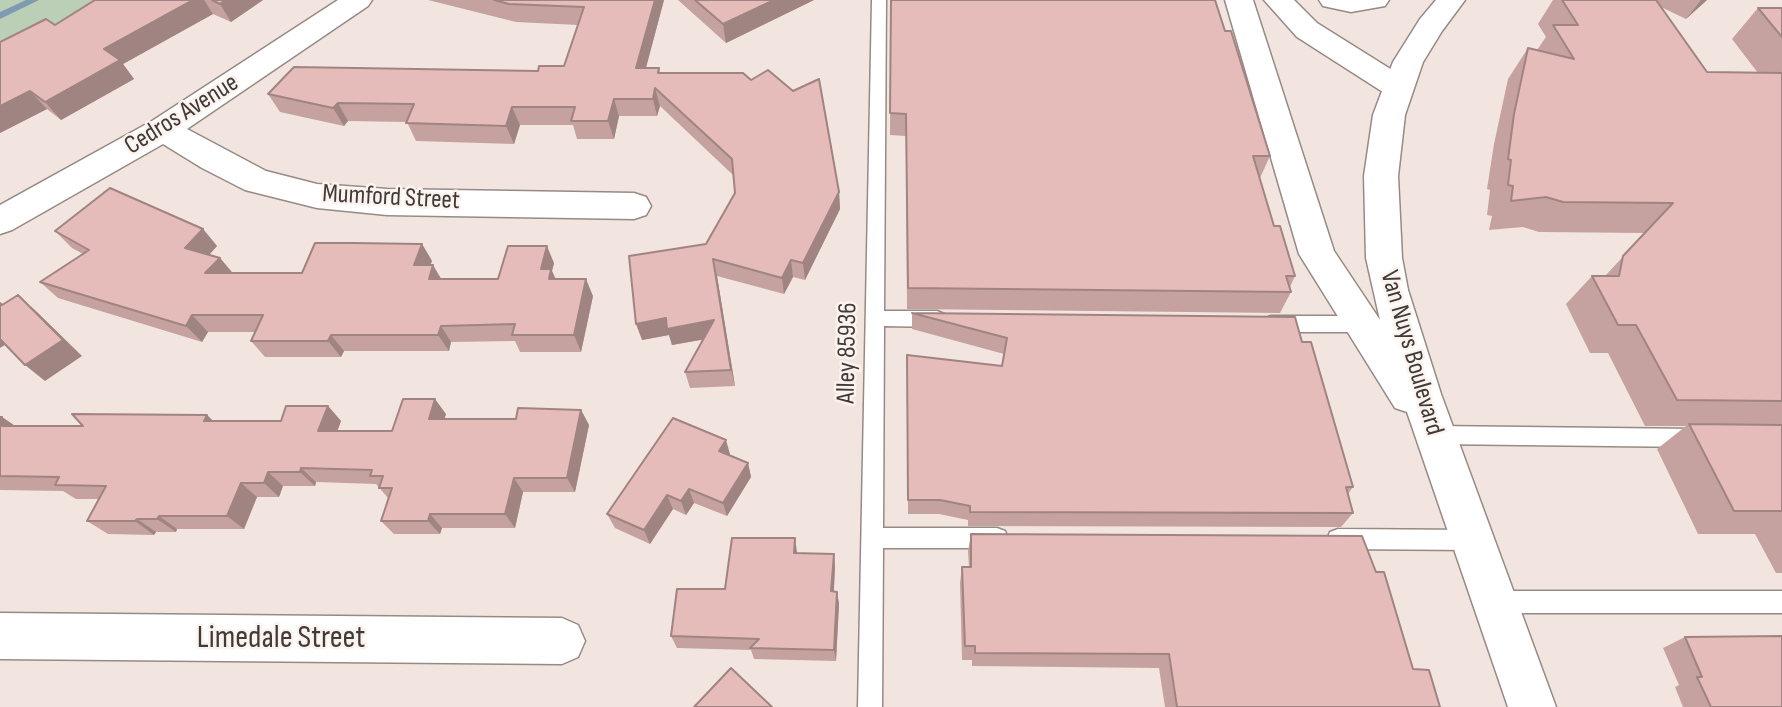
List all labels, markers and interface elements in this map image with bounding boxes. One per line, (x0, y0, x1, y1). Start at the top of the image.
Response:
street label: Cedros Avenue (119, 68, 245, 162)
street label: Mumford Street (321, 179, 461, 217)
street label: Van Nuys Boulevard (1373, 267, 1449, 439)
street label: Alley 85936 (832, 302, 864, 404)
street label: Limedale Street (197, 620, 365, 658)

